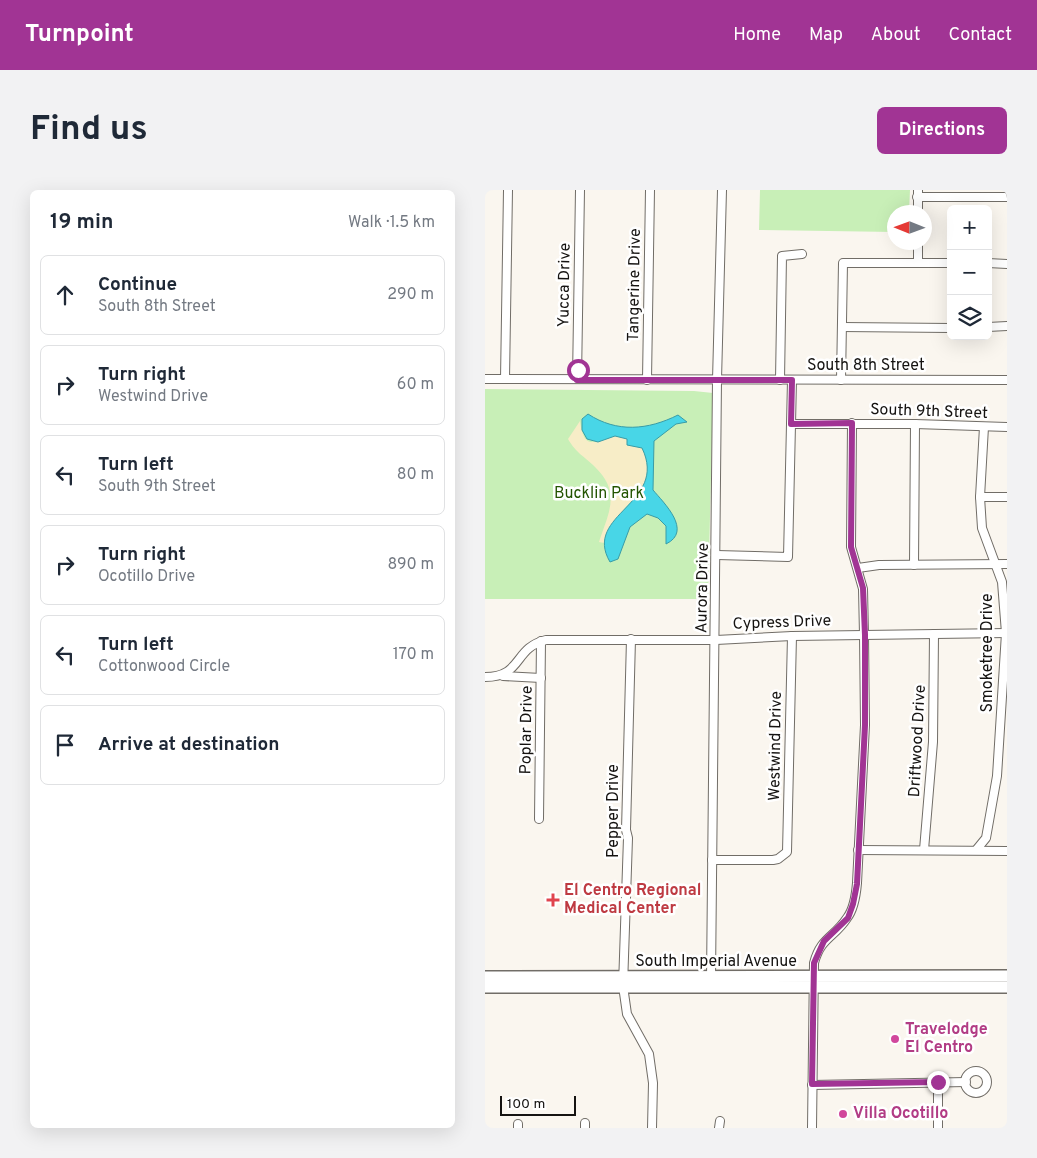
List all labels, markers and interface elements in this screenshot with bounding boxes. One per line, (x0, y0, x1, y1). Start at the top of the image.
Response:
text: Turnpoint (25, 20, 134, 50)
text: Home (733, 24, 781, 47)
text: Map (809, 24, 843, 47)
text: About (871, 24, 920, 47)
text: Contact (948, 24, 1012, 47)
button: Directions (877, 107, 1007, 154)
text: Find us (30, 108, 148, 152)
north arrow (887, 205, 932, 250)
map controls (947, 205, 992, 340)
button: + (947, 205, 992, 250)
text: 19 min (50, 209, 113, 236)
text: Walk · 1.5 km (348, 213, 435, 233)
street label: Tangerine Drive (624, 228, 646, 342)
street label: Yucca Drive (554, 243, 576, 327)
button: − (947, 250, 992, 295)
text: Continue (98, 273, 177, 297)
icon: ahead (51, 281, 79, 309)
text: 290 m (387, 285, 434, 305)
button: layers (947, 295, 992, 340)
text: South 8th Street (98, 297, 216, 317)
street label: South 8th Street (807, 356, 925, 376)
route start (567, 359, 590, 382)
text: Turn right (98, 363, 186, 387)
icon: right (51, 371, 79, 399)
text: 60 m (397, 375, 434, 395)
text: Westwind Drive (98, 387, 208, 407)
street label: South 9th Street (870, 400, 988, 424)
text: Turn left (98, 453, 174, 477)
icon: left (51, 461, 79, 489)
text: 80 m (397, 465, 434, 485)
text: South 9th Street (98, 477, 216, 497)
park label: Bucklin Park (554, 484, 644, 504)
text: Turn right (98, 543, 186, 567)
street label: Aurora Drive (692, 543, 714, 633)
icon: right (51, 551, 79, 579)
text: 890 m (388, 555, 434, 575)
text: Ocotillo Drive (98, 567, 195, 587)
street label: Smoketree Drive (978, 593, 998, 713)
street label: Cypress Drive (732, 611, 832, 635)
text: Turn left (98, 633, 174, 657)
icon: left (51, 641, 79, 669)
text: 170 m (393, 645, 434, 665)
text: Cottonwood Circle (98, 657, 230, 677)
street label: Driftwood Drive (905, 684, 931, 798)
street label: Poplar Drive (516, 685, 538, 775)
street label: Westwind Drive (765, 691, 787, 801)
icon: arrive (51, 731, 79, 759)
text: Arrive at destination (98, 733, 279, 757)
street label: Pepper Drive (604, 764, 624, 858)
place label: El Centro Regional Medical Center (564, 881, 701, 919)
marker: El Centro Regional Medical Center (546, 893, 560, 907)
street label: South Imperial Avenue (635, 952, 797, 972)
place label: Travelodge El Centro (905, 1020, 988, 1058)
marker: Travelodge El Centro (889, 1033, 901, 1045)
route end (927, 1071, 950, 1094)
scale bar (500, 1093, 576, 1116)
text: 100 m (507, 1096, 545, 1113)
place label: Villa Ocotillo (853, 1104, 948, 1124)
marker: Villa Ocotillo (837, 1108, 849, 1120)

